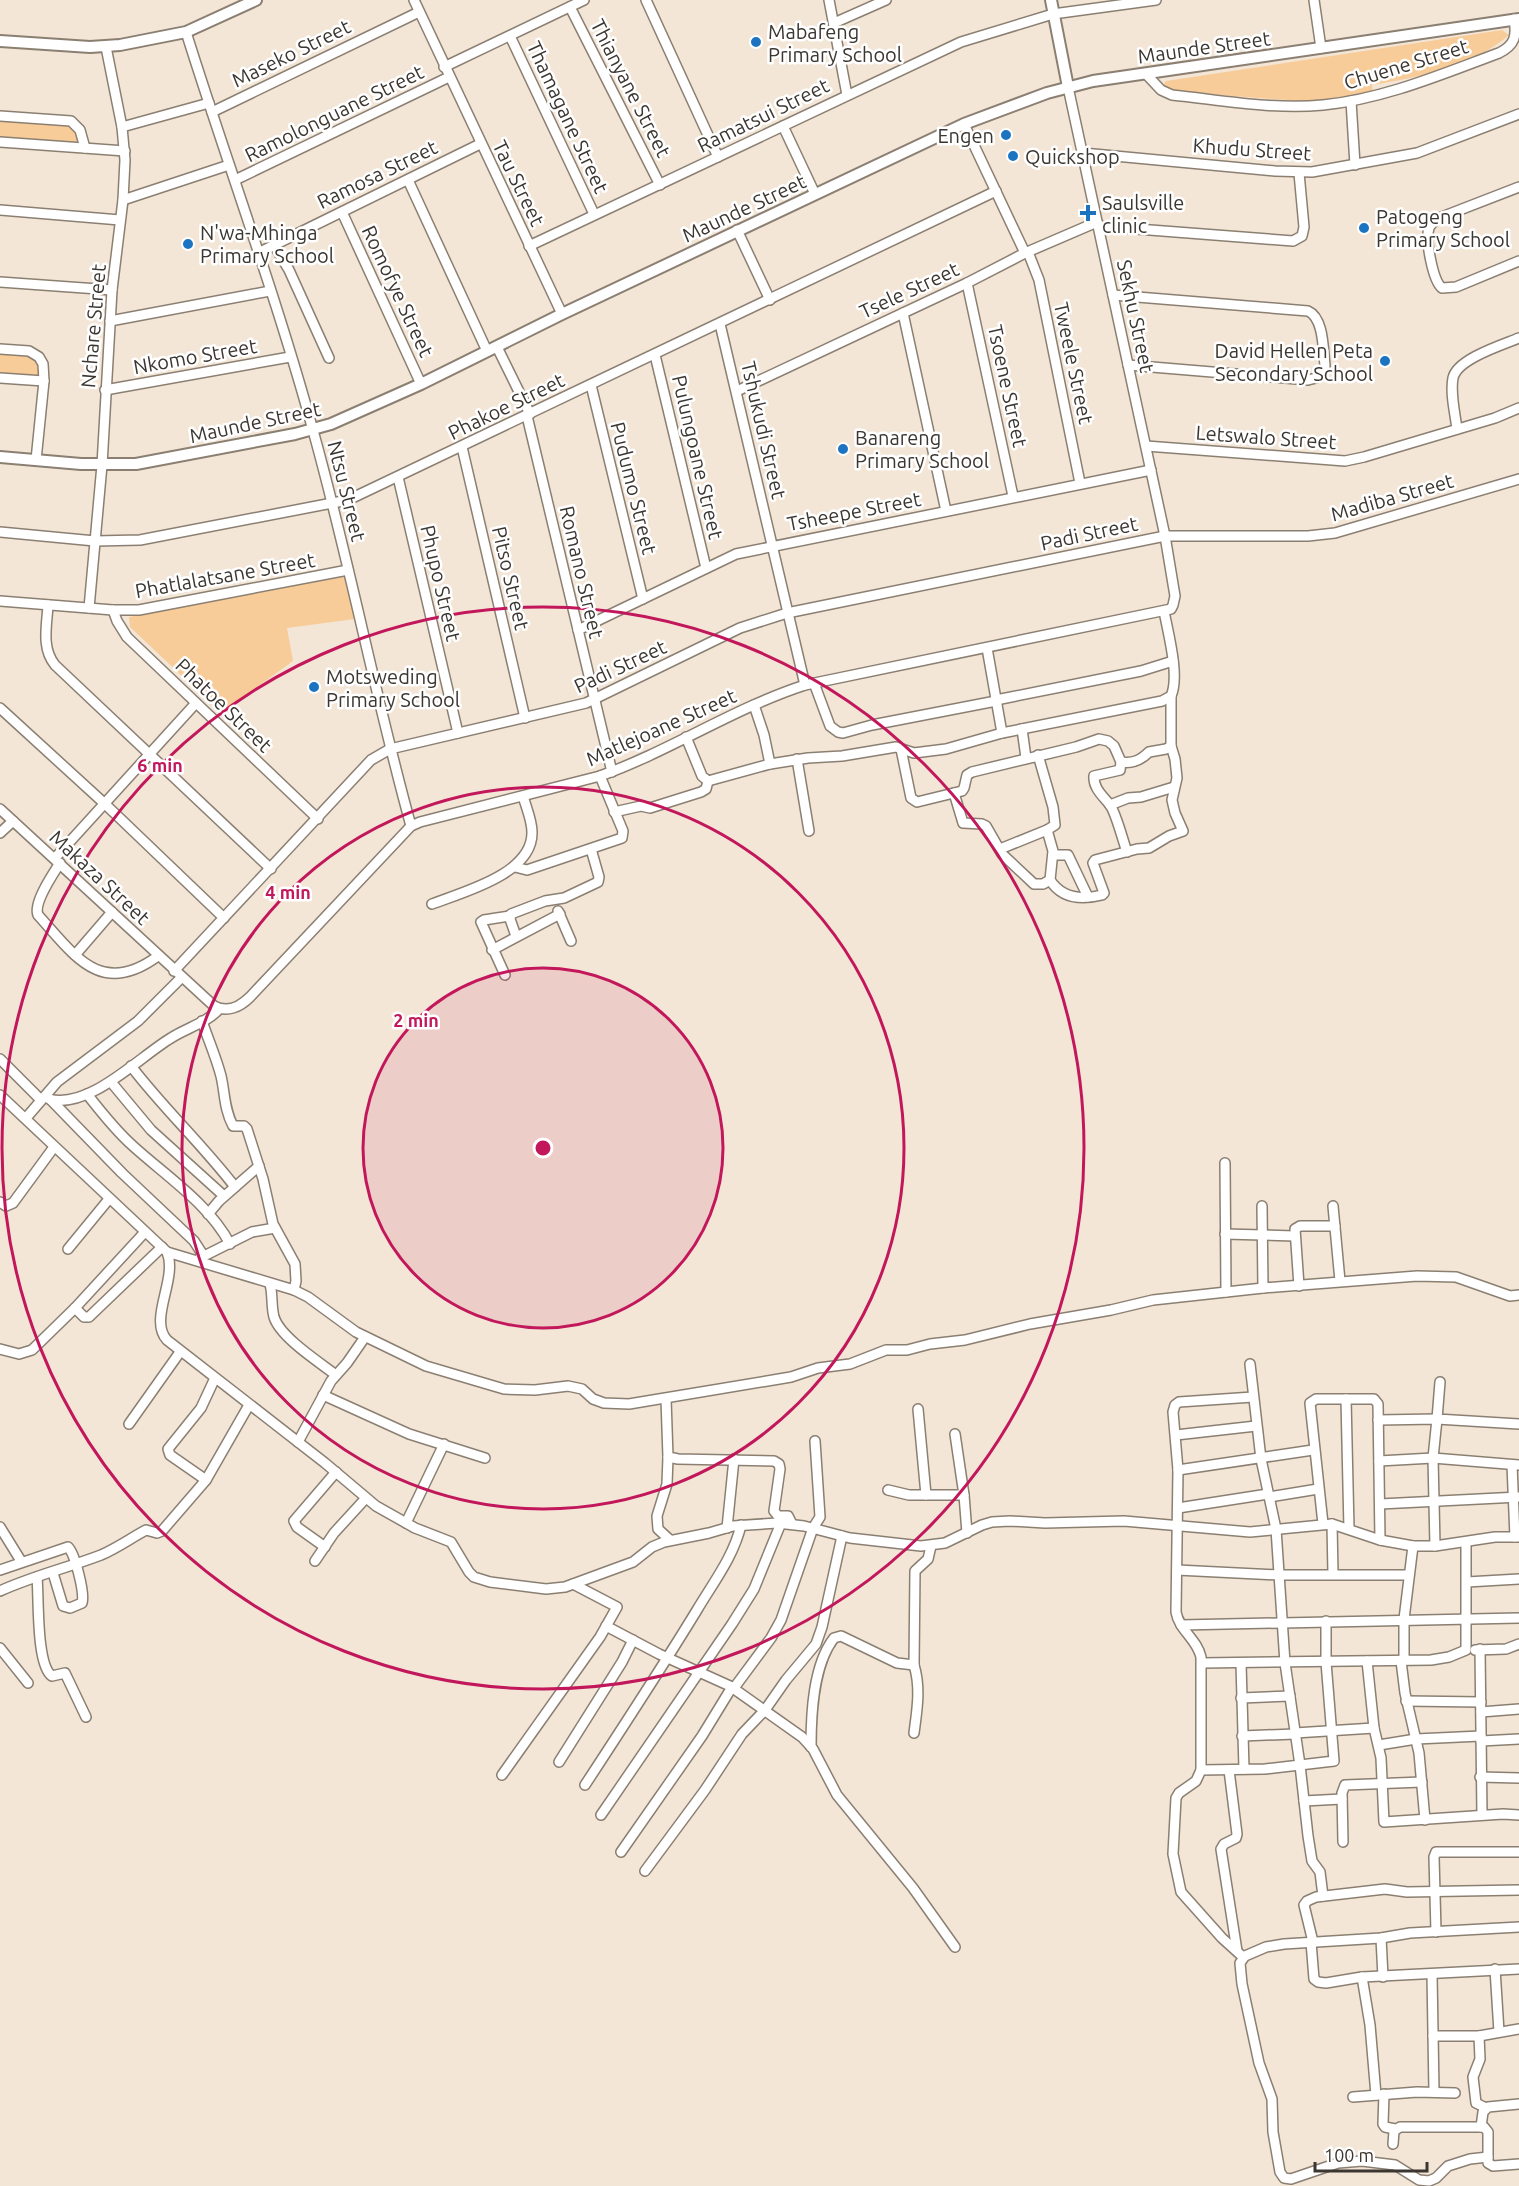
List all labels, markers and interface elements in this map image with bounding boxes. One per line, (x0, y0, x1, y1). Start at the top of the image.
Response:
street label: Maseko Street (228, 14, 354, 92)
street label: Thianyane Street (586, 15, 676, 161)
place label: Mabafeng Primary School (768, 20, 902, 66)
street label: Maunde Street (1136, 26, 1272, 68)
street label: Chuene Street (1341, 34, 1471, 94)
marker: Mabafeng Primary School (749, 35, 763, 49)
street label: Thamagane Street (523, 37, 613, 197)
street label: Ramolonguane Street (241, 60, 427, 166)
street label: Ramatsui Street (693, 73, 833, 157)
place label: Engen (937, 124, 994, 147)
marker: Engen (999, 128, 1013, 142)
street label: Khudu Street (1192, 133, 1312, 165)
street label: Ramosa Street (313, 135, 441, 213)
street label: Tau Street (488, 136, 550, 230)
place label: Quickshop (1025, 145, 1120, 168)
marker: Quickshop (1006, 149, 1020, 163)
street label: Maunde Street (679, 169, 810, 247)
place label: Saulsville clinic (1102, 191, 1184, 237)
marker: Saulsville clinic (1079, 204, 1097, 222)
place label: Patogeng Primary School (1376, 205, 1510, 251)
place label: N'wa-Mhinga Primary School (200, 221, 334, 267)
marker: Patogeng Primary School (1357, 221, 1371, 235)
street label: Romofye Street (358, 222, 439, 360)
marker: N'wa-Mhinga Primary School (181, 237, 195, 251)
street label: Tsele Street (856, 257, 962, 323)
street label: Sekhu Street (1113, 257, 1159, 375)
street label: Nchare Street (76, 263, 110, 389)
street label: Tweele Street (1050, 300, 1098, 426)
street label: Tsoene Street (984, 323, 1032, 449)
street label: Nkomo Street (131, 334, 259, 378)
place label: David Hellen Peta Secondary School (1215, 339, 1373, 385)
marker: David Hellen Peta Secondary School (1378, 354, 1392, 368)
street label: Tshukudi Street (737, 359, 791, 501)
street label: Phakoe Street (444, 368, 568, 444)
street label: Pulungoane Street (668, 373, 728, 541)
street label: Maunde Street (187, 397, 323, 447)
street label: Pudumo Street (606, 419, 662, 557)
street label: Letswalo Street (1195, 421, 1337, 453)
place label: Banareng Primary School (855, 426, 989, 472)
street label: Ntsu Street (323, 438, 371, 544)
marker: Banareng Primary School (836, 442, 850, 456)
street label: Madiba Street (1328, 468, 1456, 526)
street label: Tsheepe Street (785, 487, 923, 535)
street label: Romano Street (556, 504, 608, 641)
street label: Padi Street (1038, 511, 1140, 555)
street label: Phupo Street (416, 523, 466, 644)
street label: Pitso Street (488, 524, 534, 632)
street label: Phatlalatsane Street (133, 548, 317, 602)
street label: Padi Street (570, 635, 670, 697)
street label: Phatoe Street (171, 653, 277, 757)
place label: Motsweding Primary School (326, 665, 460, 711)
marker: Motsweding Primary School (307, 680, 321, 694)
street label: Matlejoane Street (583, 684, 740, 770)
text: 6 min (137, 755, 183, 775)
street label: Makaza Street (45, 825, 155, 929)
text: 4 min (265, 882, 311, 902)
text: 2 min (393, 1010, 439, 1030)
centre of rings (533, 1138, 553, 1158)
scale bar (1315, 2135, 1428, 2173)
text: 100 m (1324, 2145, 1374, 2165)

